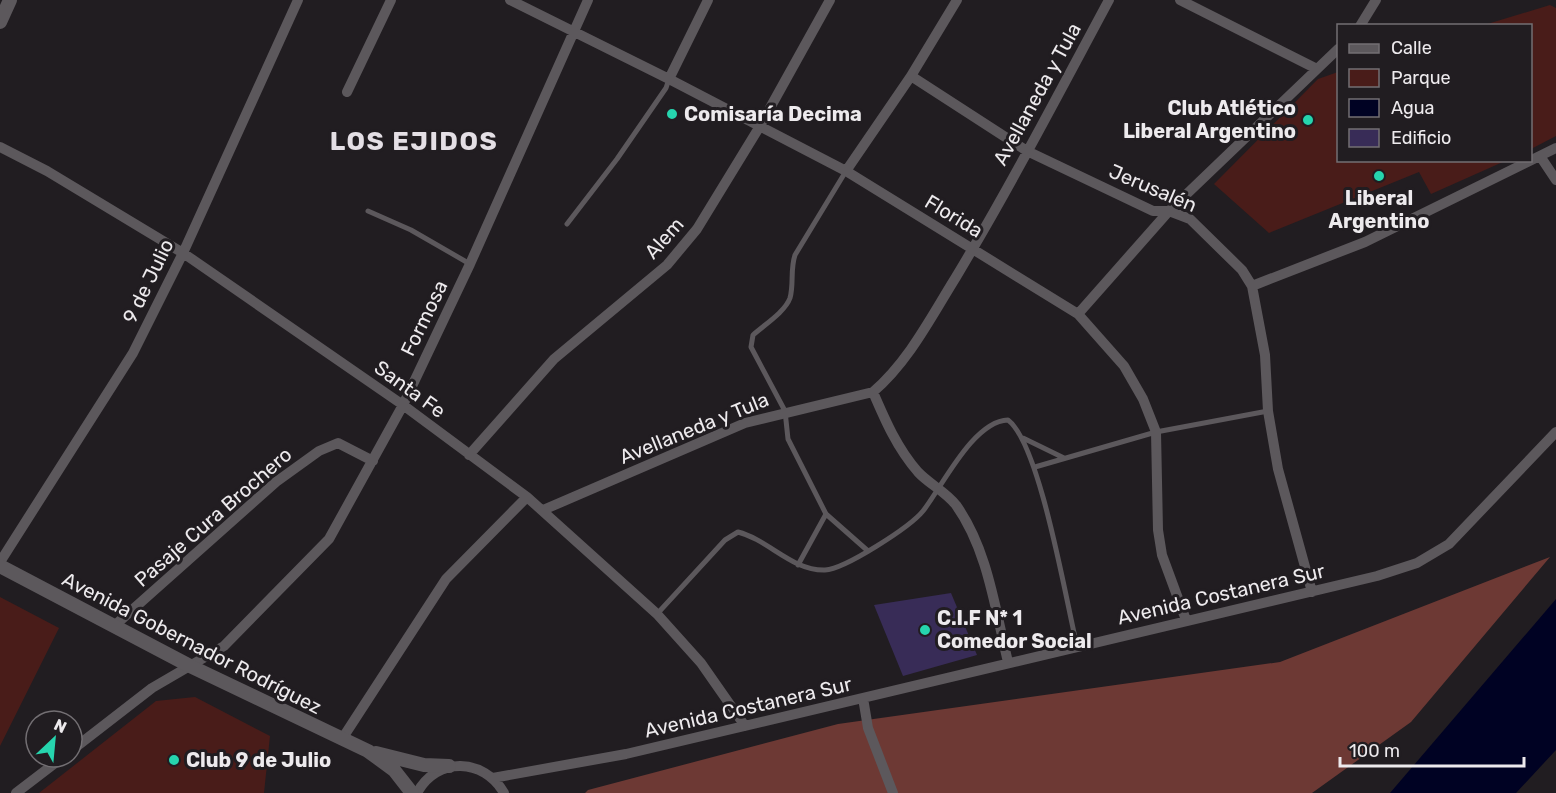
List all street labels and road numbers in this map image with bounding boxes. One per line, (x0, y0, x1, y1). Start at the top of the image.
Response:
street label: Avellaneda y Tula (988, 19, 1086, 169)
street label: Jerusalén (1106, 159, 1200, 217)
street label: Florida (921, 189, 987, 243)
street label: Alem (639, 212, 689, 264)
street label: 9 de Julio (117, 235, 179, 327)
street label: Formosa (395, 276, 453, 360)
street label: Santa Fe (370, 355, 450, 423)
street label: Avellaneda y Tula (616, 387, 772, 469)
street label: Pasaje Cura Brochero (129, 442, 297, 592)
street label: Avenida Costanera Sur (1115, 558, 1327, 630)
street label: Avenida Gobernador Rodríguez (58, 567, 326, 719)
street label: Avenida Costanera Sur (642, 671, 854, 743)

